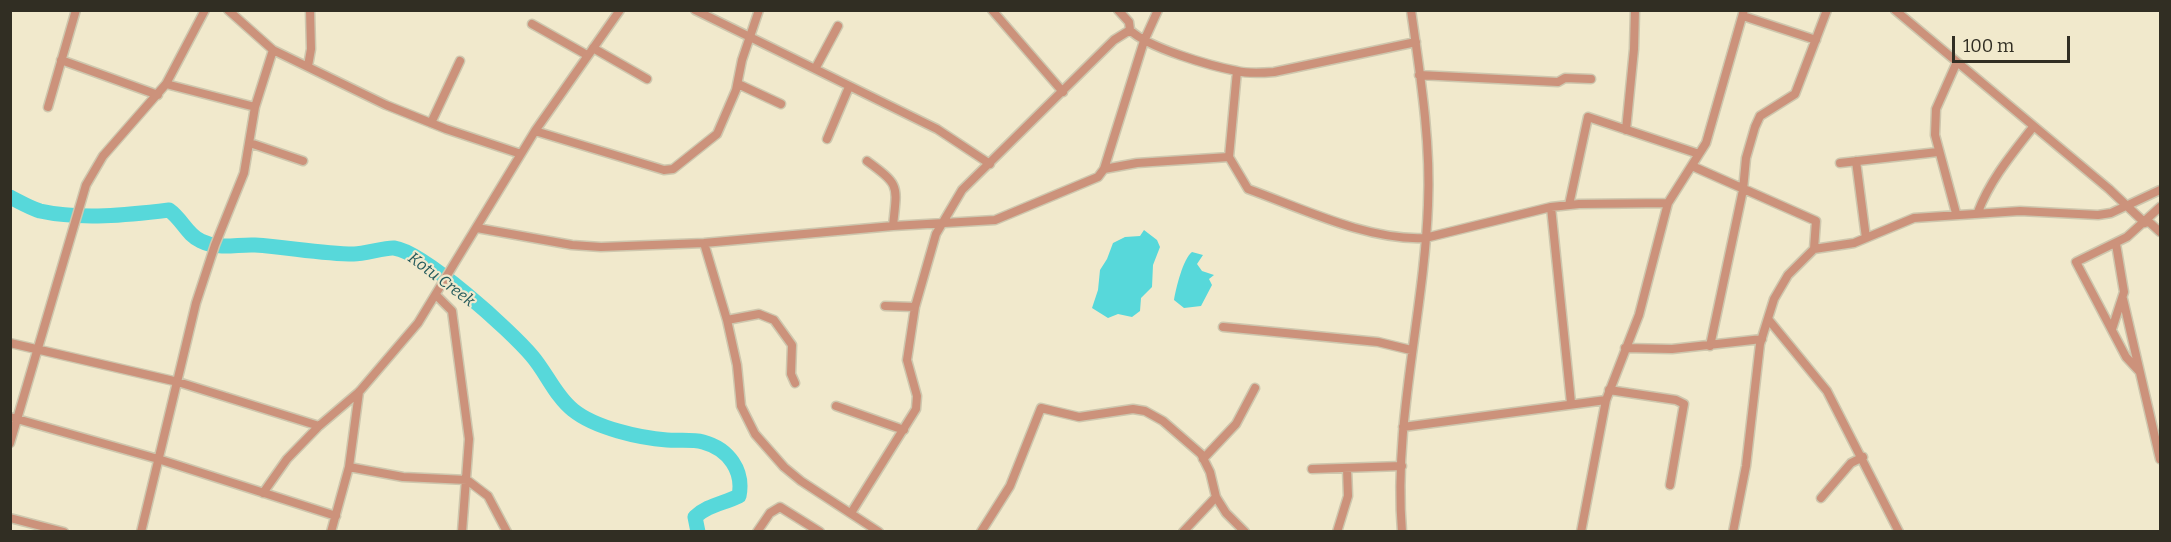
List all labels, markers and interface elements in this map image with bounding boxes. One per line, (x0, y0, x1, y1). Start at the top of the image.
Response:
scale bar (1955, 24, 2074, 62)
text: 100 m (1963, 35, 2014, 57)
water label: Kotu Creek (404, 249, 478, 311)

